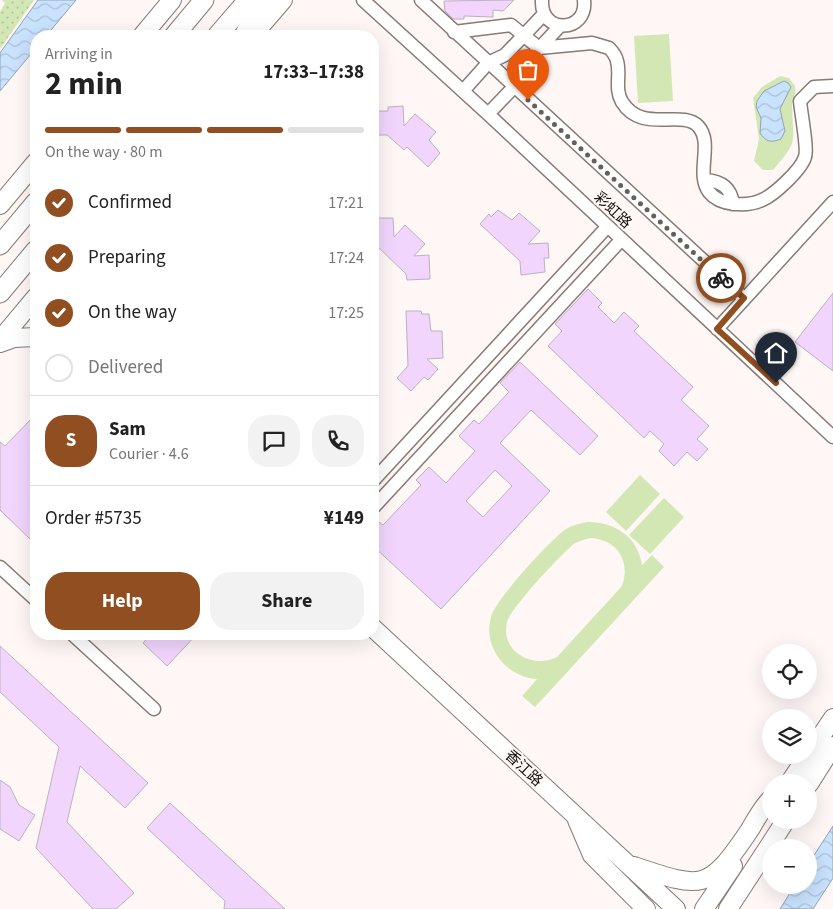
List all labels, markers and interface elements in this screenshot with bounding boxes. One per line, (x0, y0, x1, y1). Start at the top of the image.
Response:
text: Arriving in (45, 43, 113, 65)
pin (507, 49, 549, 100)
icon: bag (514, 56, 542, 84)
text: 17:33–17:38 (263, 59, 364, 86)
text: 2 min (45, 61, 123, 107)
text: On the way · 80 m (45, 141, 162, 163)
street label: 彩虹路 (589, 187, 636, 233)
icon: check (45, 189, 73, 217)
text: Confirmed (88, 189, 172, 216)
text: 17:21 (328, 192, 364, 214)
icon: check (45, 244, 73, 272)
text: Preparing (88, 244, 166, 271)
text: 17:24 (328, 247, 364, 269)
courier (696, 253, 746, 303)
icon: bike (707, 264, 735, 292)
icon: check (45, 299, 73, 327)
text: On the way (88, 299, 177, 326)
text: 17:25 (328, 302, 364, 324)
pin (755, 332, 797, 383)
icon: home (762, 339, 790, 367)
text: Delivered (88, 354, 163, 381)
button: chat (248, 415, 300, 467)
button: phone (312, 415, 364, 467)
text: Sam (109, 416, 146, 443)
text: S (66, 427, 76, 454)
text: Courier · 4.6 (109, 443, 189, 465)
text: Order #5735 (45, 505, 142, 532)
text: ¥149 (324, 505, 364, 532)
button: Help (45, 572, 200, 630)
button: Share (210, 572, 364, 630)
map controls (762, 644, 817, 894)
button: locate (762, 644, 817, 699)
button: layers (762, 709, 817, 764)
street label: 香江路 (500, 745, 547, 791)
button: + (762, 774, 817, 829)
button: − (762, 839, 817, 894)

